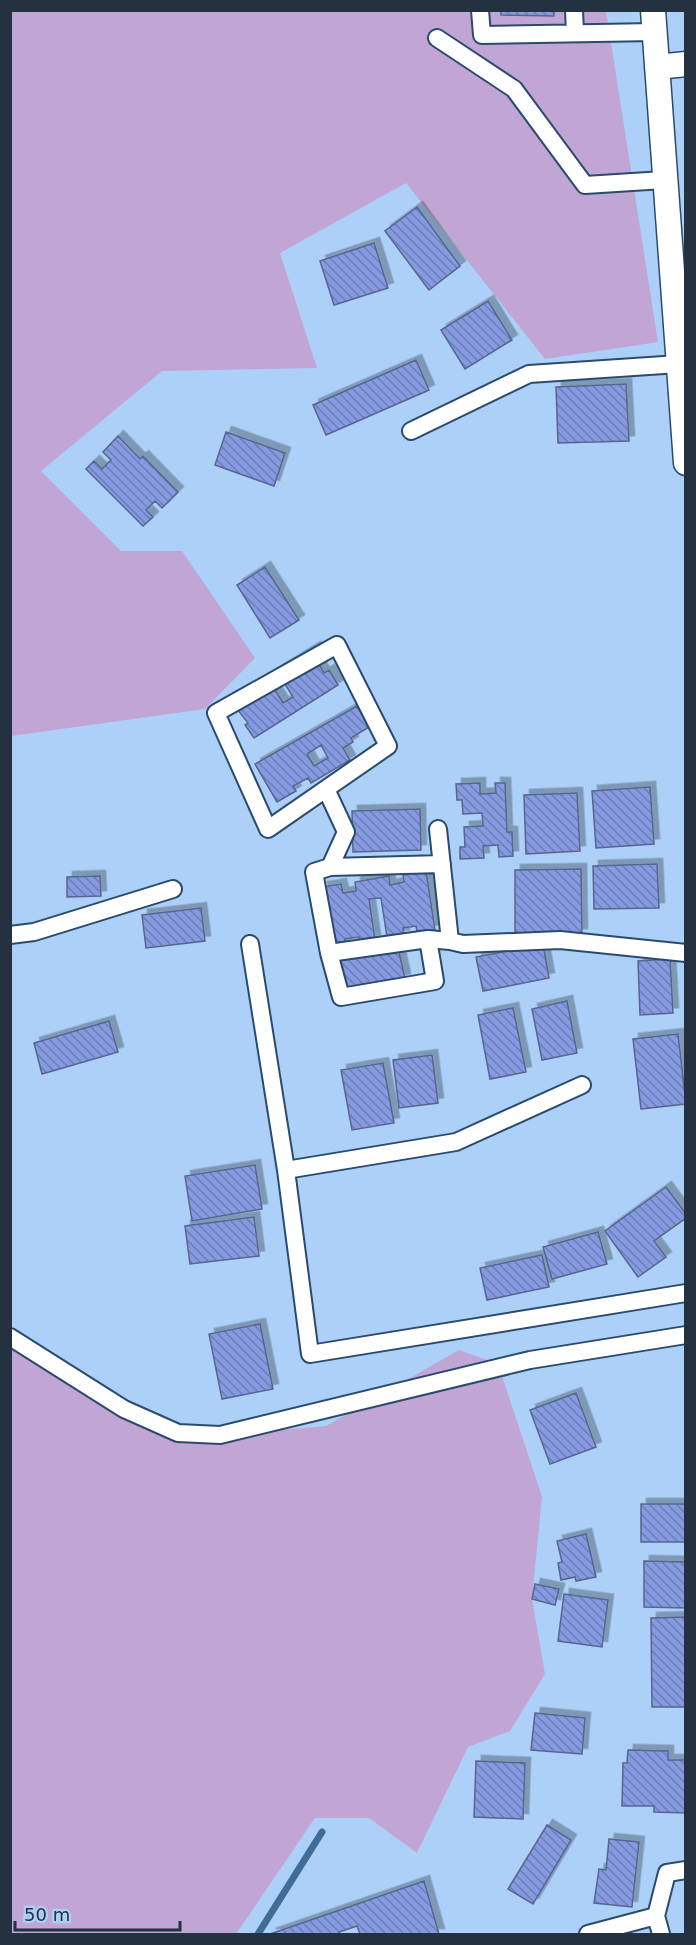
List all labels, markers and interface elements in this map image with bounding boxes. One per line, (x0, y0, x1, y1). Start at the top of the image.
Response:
scale bar (15, 1894, 180, 1932)
text: 50 m (24, 1904, 70, 1925)

